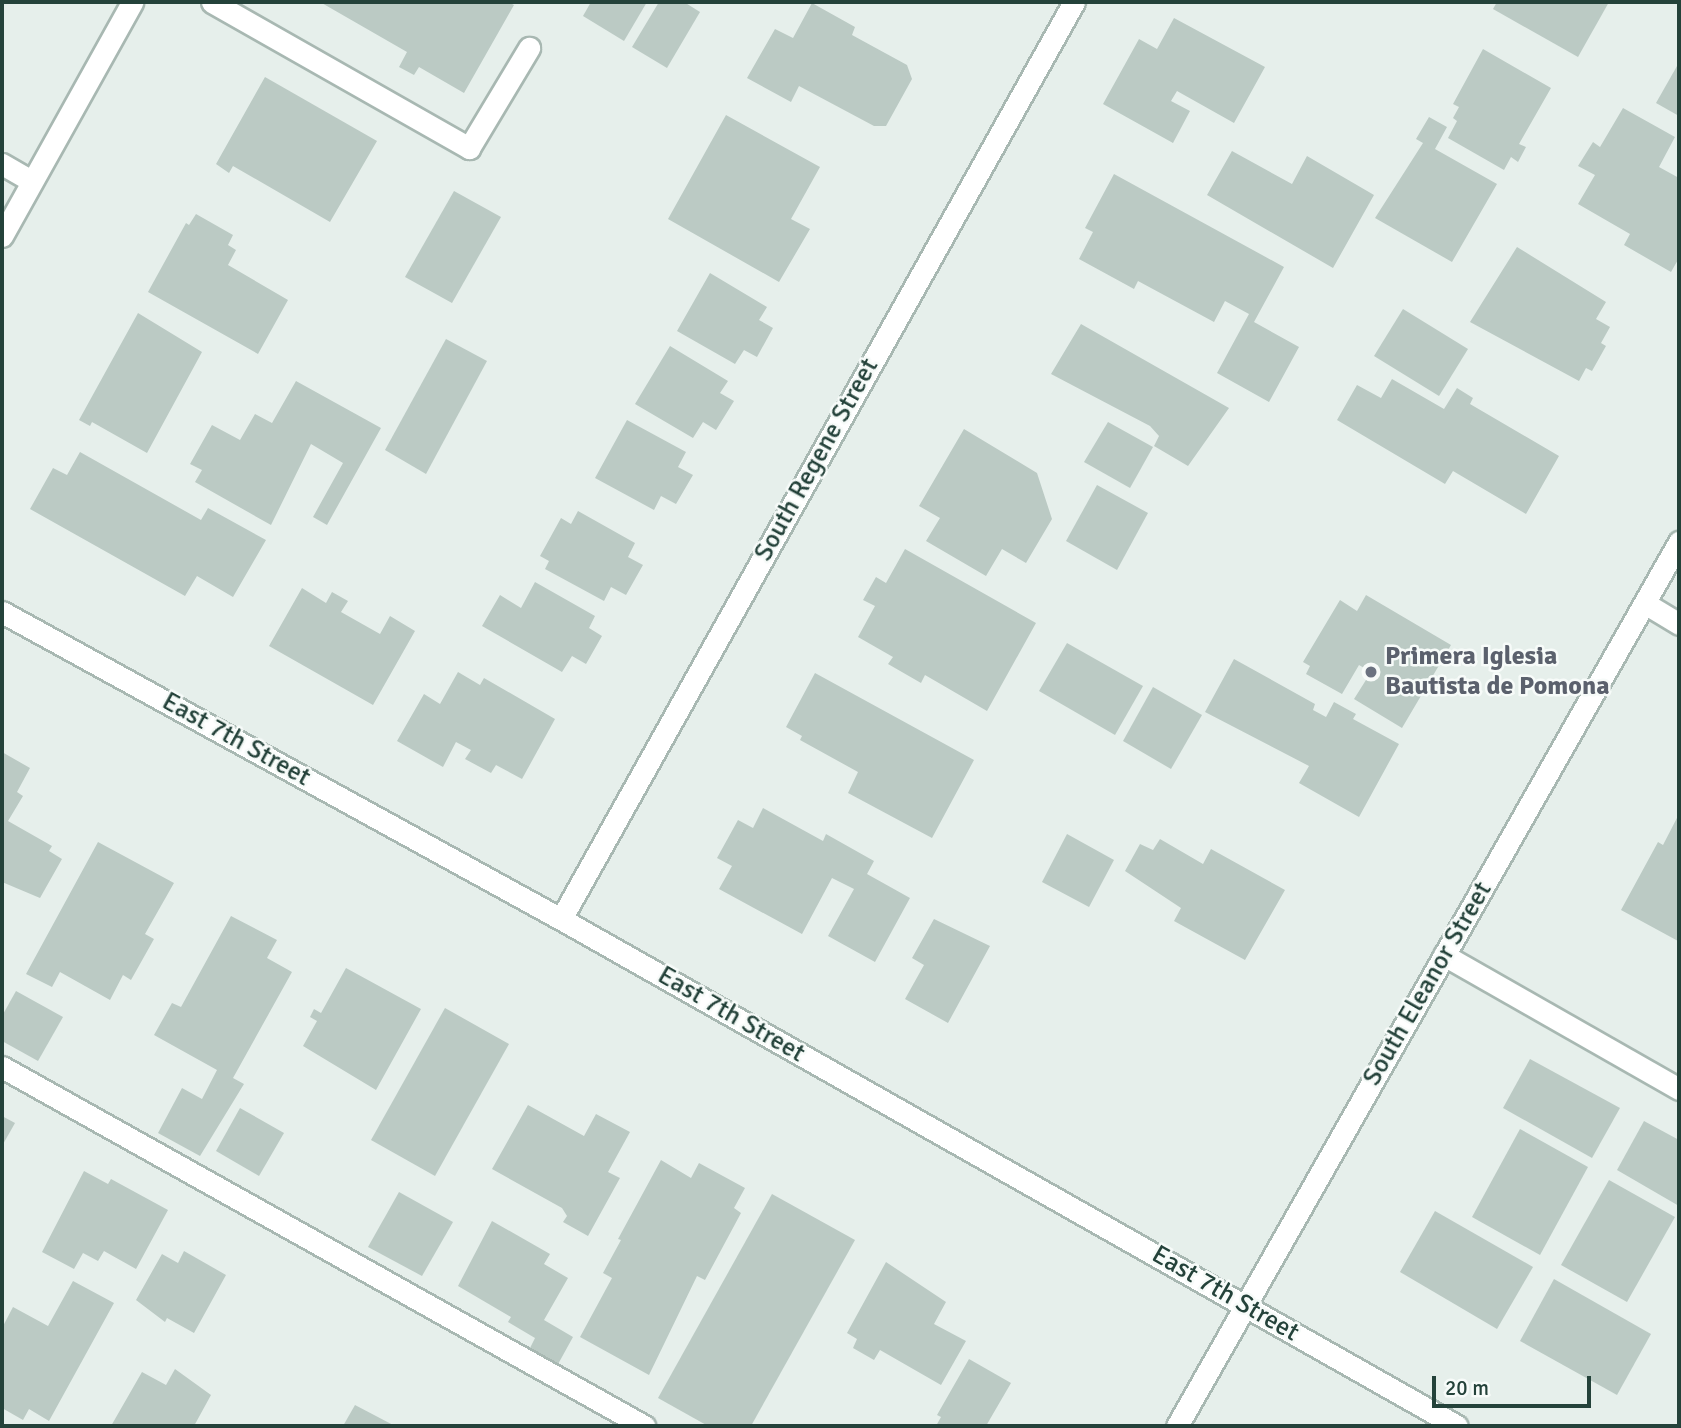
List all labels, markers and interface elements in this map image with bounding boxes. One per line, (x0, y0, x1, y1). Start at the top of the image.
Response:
street label: South Regene Street (748, 353, 886, 567)
place label: Primera Iglesia Bautista de Pomona (1385, 641, 1609, 702)
marker: Primera Iglesia Bautista de Pomona (1363, 664, 1379, 680)
street label: East 7th Street (156, 686, 316, 794)
street label: South Eleanor Street (1357, 877, 1499, 1091)
street label: East 7th Street (652, 960, 810, 1070)
street label: East 7th Street (1146, 1239, 1304, 1349)
scale bar (1436, 1362, 1595, 1406)
text: 20 m (1445, 1375, 1489, 1401)

